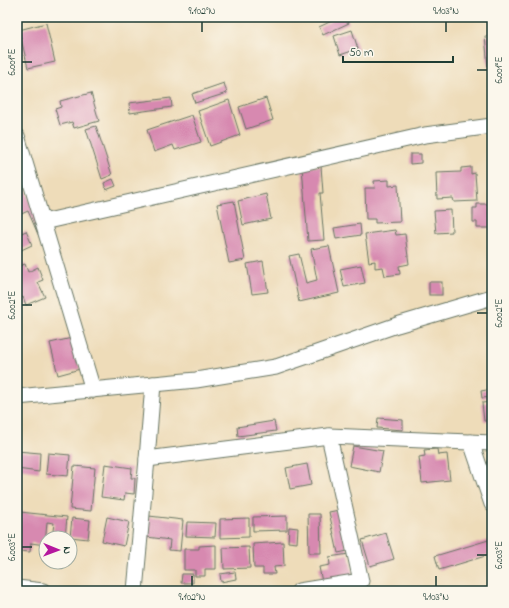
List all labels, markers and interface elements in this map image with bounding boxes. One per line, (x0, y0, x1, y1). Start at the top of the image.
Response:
text: 9.102°N (189, 4, 216, 19)
text: 9.103°N (433, 4, 459, 19)
scale bar (343, 38, 453, 64)
text: 50 m (349, 44, 373, 62)
text: 6.001°E (5, 49, 20, 76)
text: 6.001°E (492, 57, 507, 84)
text: 6.002°E (5, 291, 20, 319)
text: 6.002°E (492, 299, 507, 327)
north arrow (38, 530, 78, 570)
text: 6.003°E (5, 533, 20, 561)
text: 6.003°E (492, 541, 507, 569)
text: N (59, 546, 75, 554)
text: 9.102°N (179, 590, 206, 605)
text: 9.103°N (423, 590, 449, 605)

